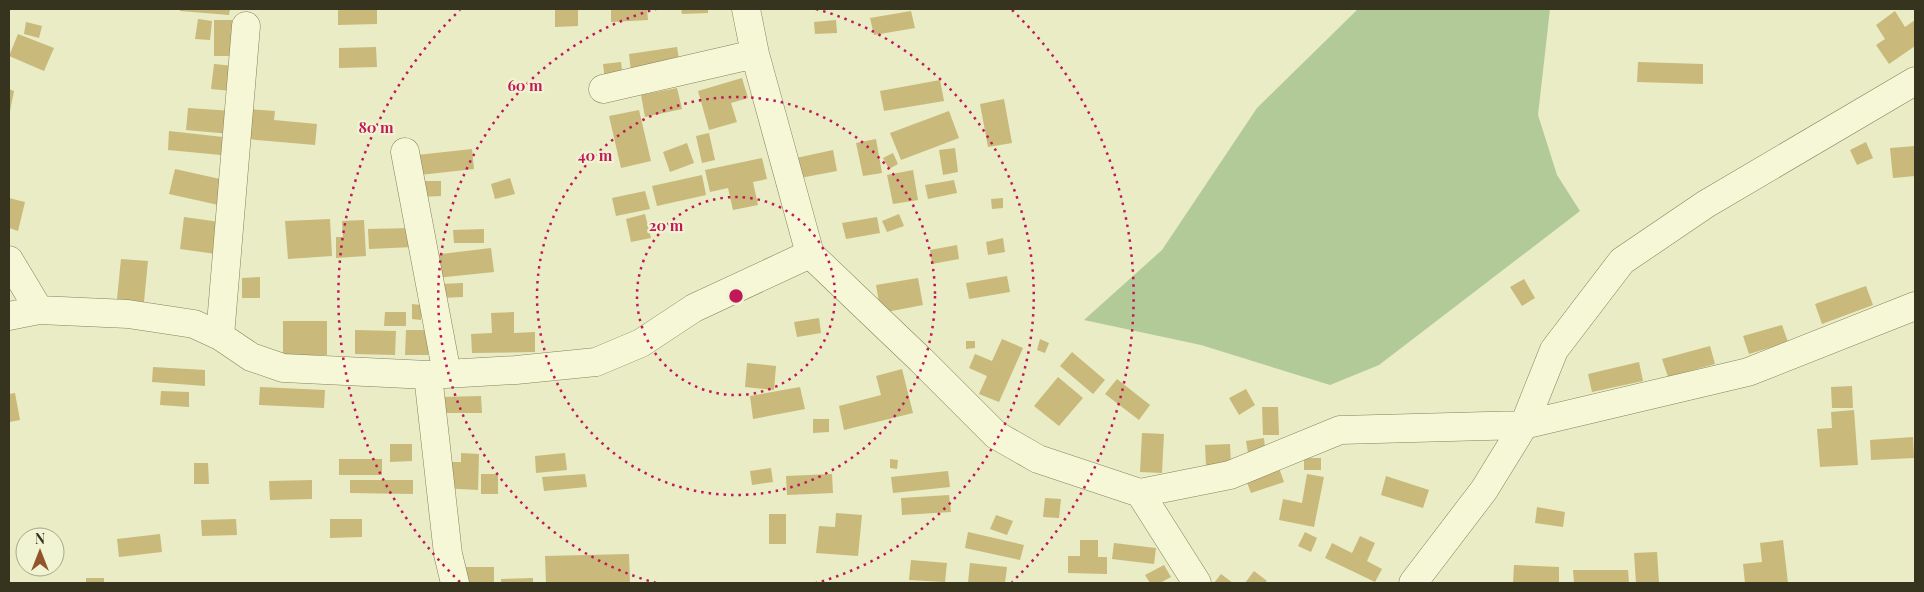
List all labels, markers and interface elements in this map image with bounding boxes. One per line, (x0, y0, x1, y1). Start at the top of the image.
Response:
text: 60 m (507, 75, 543, 95)
text: 80 m (358, 117, 394, 137)
text: 40 m (578, 145, 613, 165)
text: 20 m (649, 215, 684, 235)
centre of rings (727, 287, 745, 305)
north arrow (15, 527, 65, 577)
text: N (35, 529, 45, 548)

